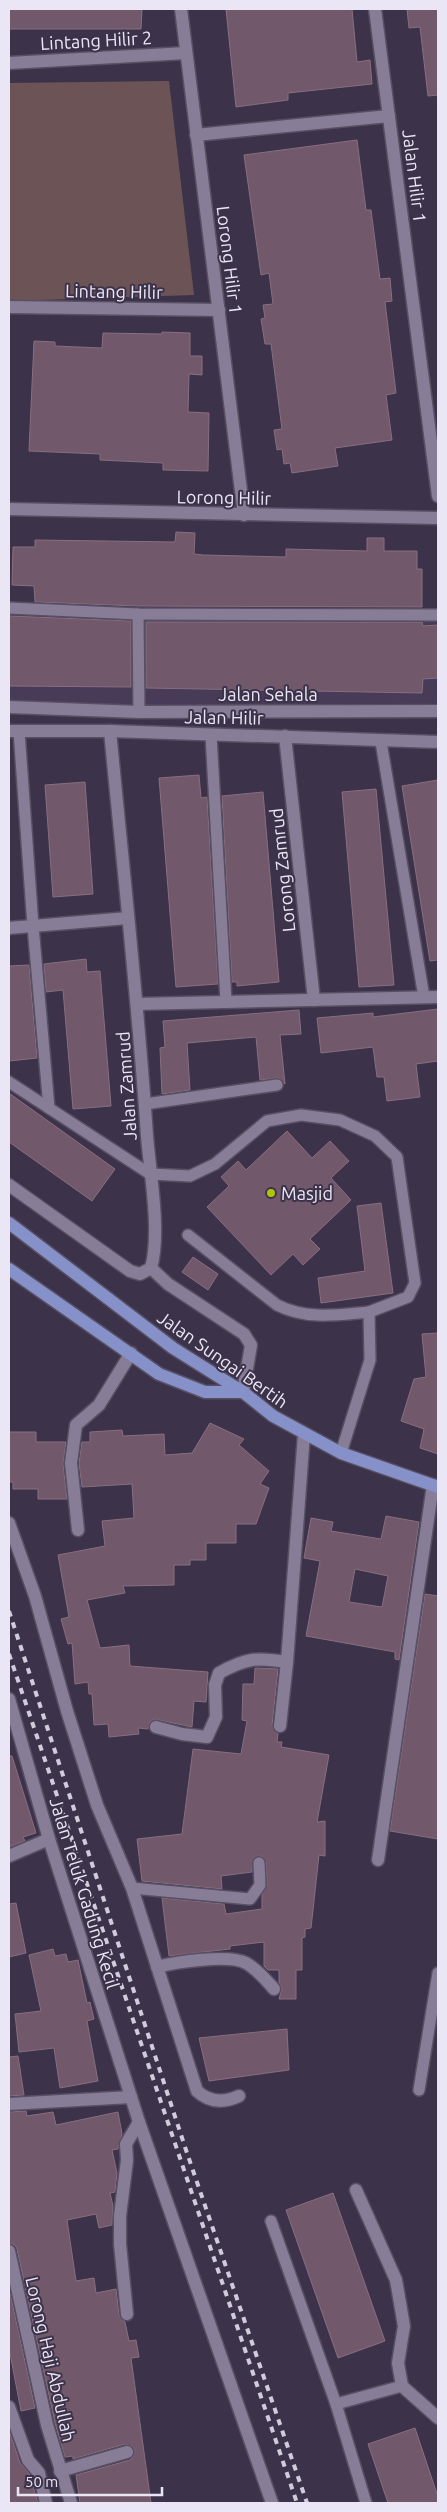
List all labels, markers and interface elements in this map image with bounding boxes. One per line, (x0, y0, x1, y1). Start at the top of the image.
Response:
street label: Lintang Hilir 2 (40, 27, 152, 53)
street label: Jalan Hilir 1 (399, 128, 431, 224)
street label: Lorong Hilir 1 (213, 205, 247, 315)
street label: Lintang Hilir (65, 280, 163, 302)
street label: Lorong Hilir (177, 486, 272, 508)
street label: Jalan Sehala (218, 684, 318, 704)
street label: Jalan Hilir (184, 706, 264, 728)
street label: Lorong Zamrud (266, 807, 298, 933)
street label: Jalan Zamrud (112, 1031, 140, 1141)
place label: Masjid (281, 1183, 333, 1203)
marker: Masjid (265, 1187, 277, 1199)
street label: Jalan Sungai Bertih (154, 1306, 292, 1412)
street label: Jalan Teluk Gadung Kecil (46, 1795, 124, 1991)
street label: Lorong Haji Abdullah (22, 2275, 80, 2443)
scale bar (18, 2464, 161, 2496)
text: 50 m (25, 2473, 58, 2490)

